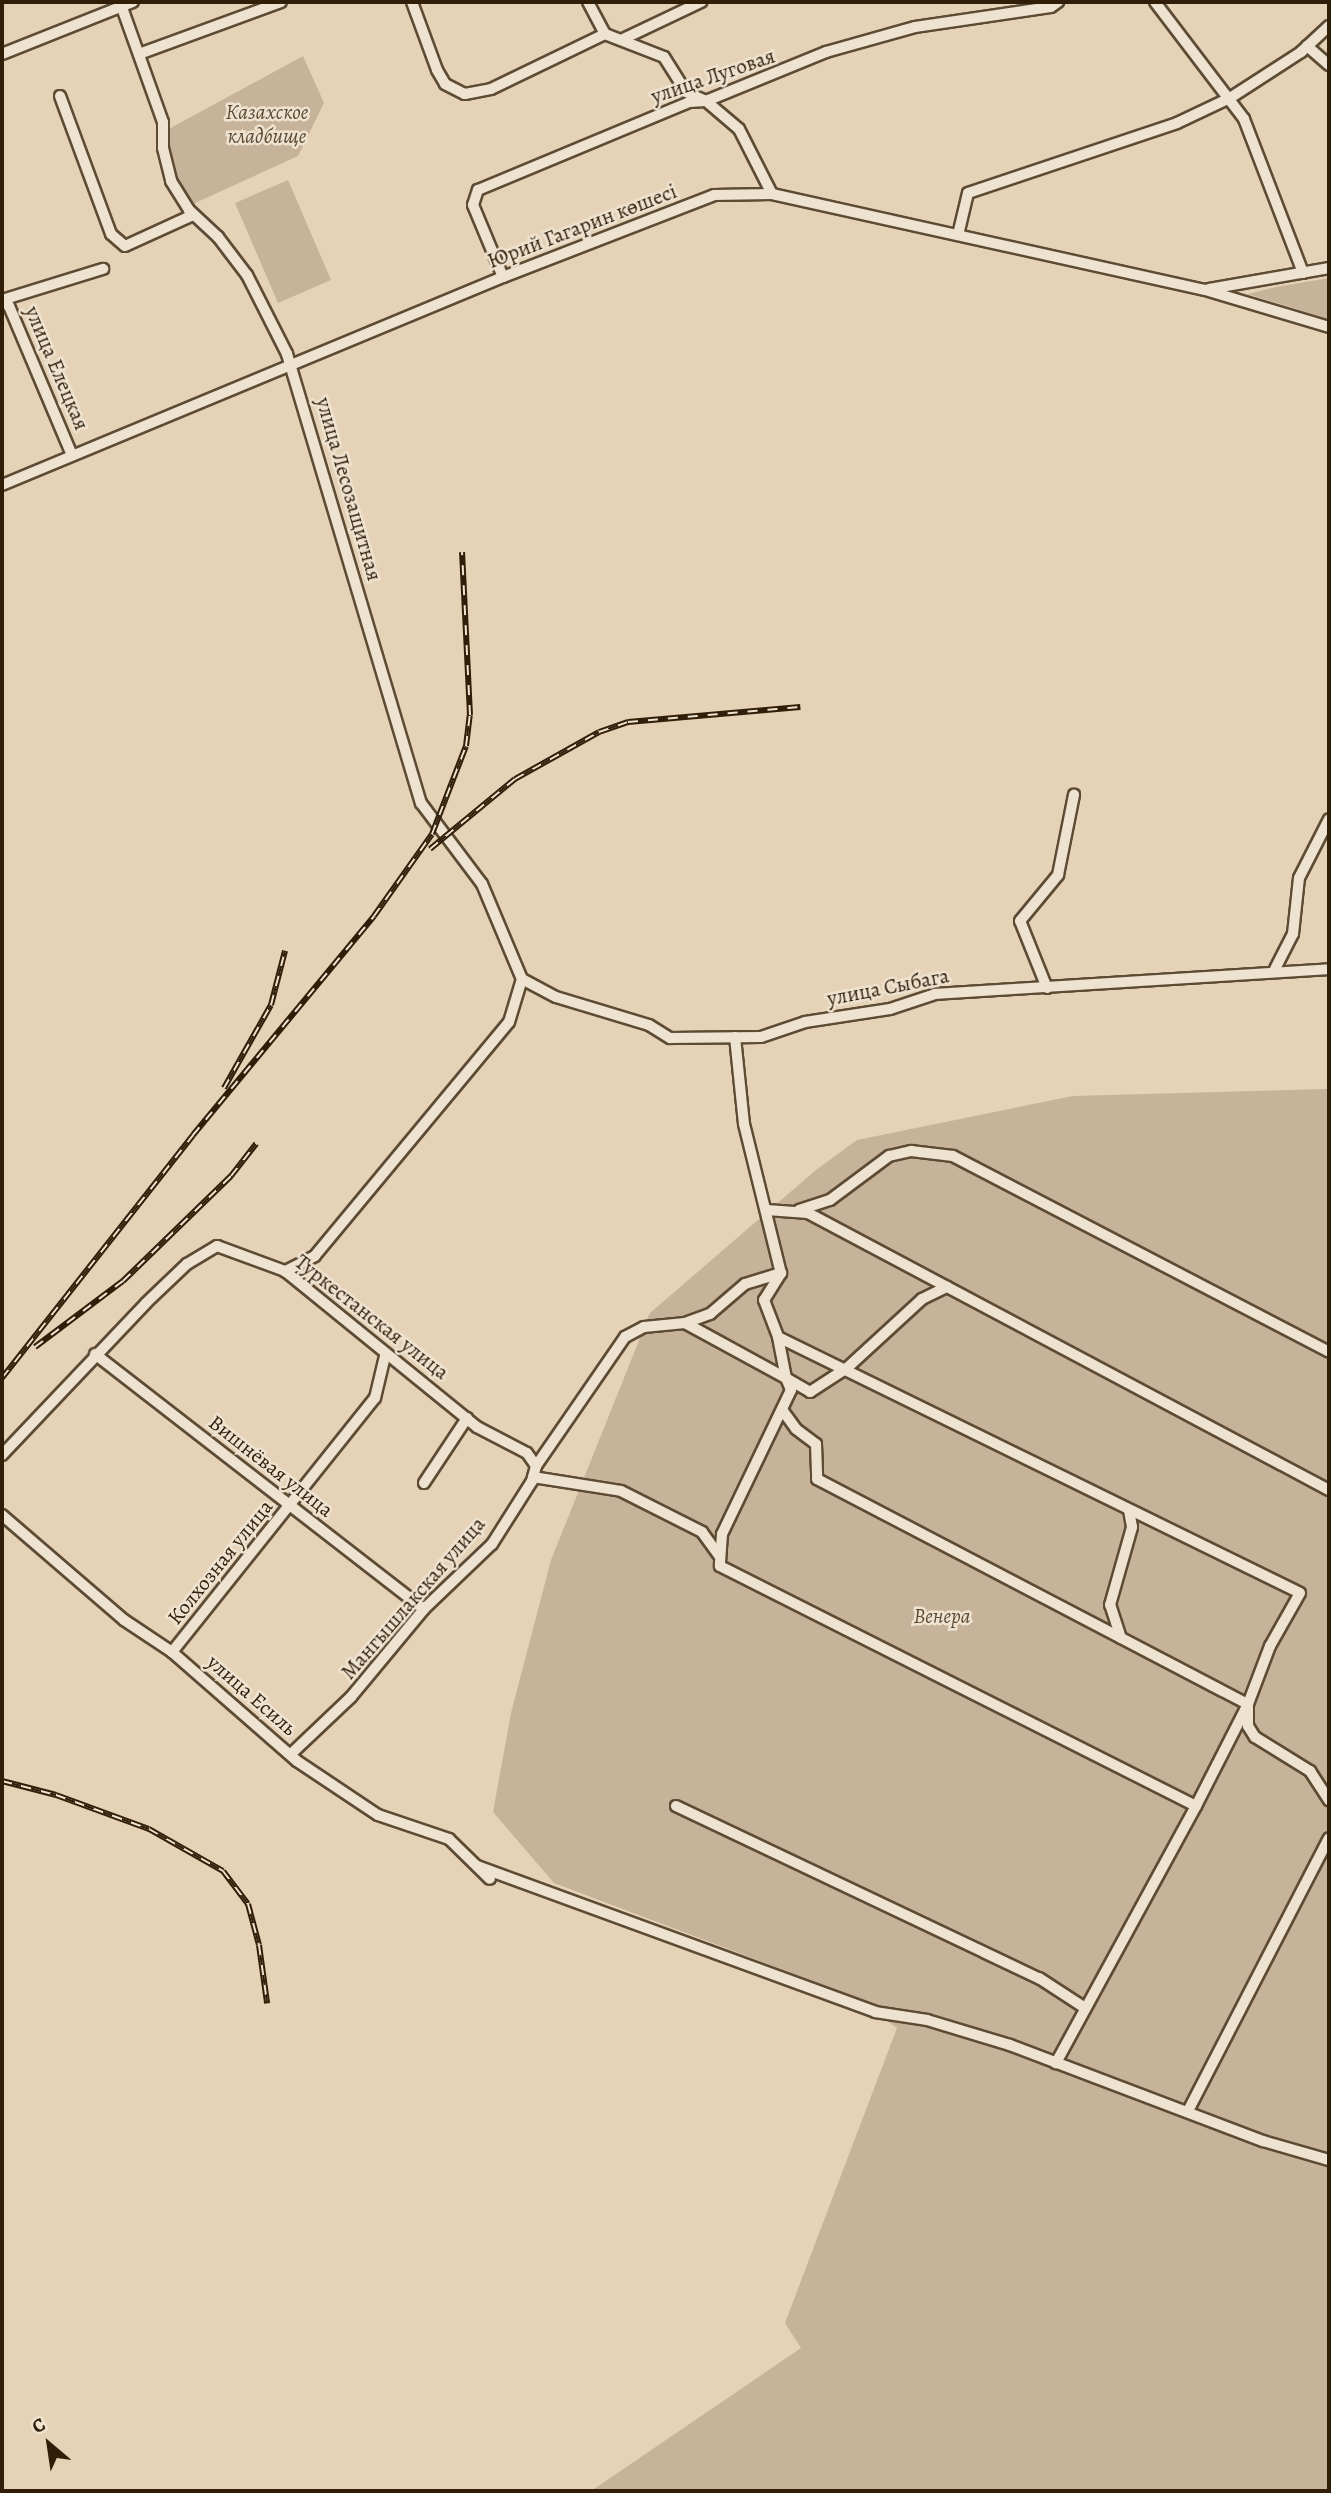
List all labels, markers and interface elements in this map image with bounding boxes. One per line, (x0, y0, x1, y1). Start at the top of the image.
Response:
street label: улица Луговая (648, 43, 778, 109)
park label: Казахское кладбище (226, 99, 308, 149)
street label: Юрий Гагарин көшесі (484, 178, 680, 274)
street label: улица Елецкая (20, 302, 94, 434)
street label: улица Лесозащитная (311, 394, 387, 584)
street label: улица Сыбага (825, 963, 951, 1011)
street label: Туркестанская улица (290, 1249, 454, 1385)
street label: Вишнёвая улица (204, 1410, 338, 1522)
street label: Колхозная улица (162, 1495, 278, 1629)
street label: Мангышлакская улица (336, 1512, 490, 1684)
park label: Венера (913, 1603, 971, 1629)
street label: улица Есиль (202, 1649, 302, 1741)
north arrow (14, 2409, 84, 2479)
text: С (27, 2411, 50, 2440)

